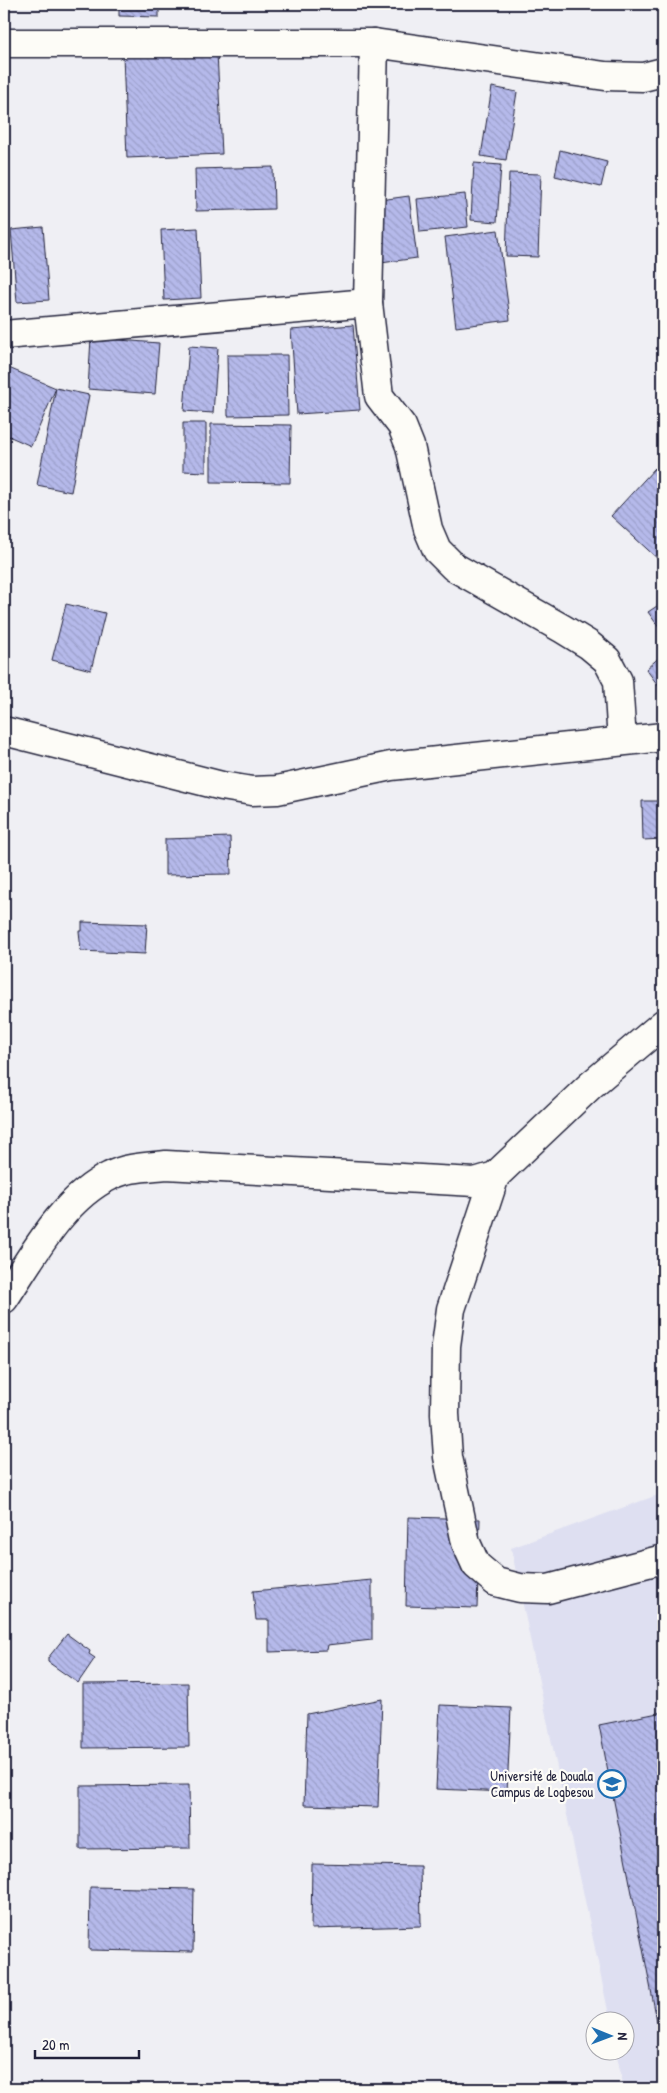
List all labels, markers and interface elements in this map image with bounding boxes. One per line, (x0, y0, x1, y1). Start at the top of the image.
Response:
place label: Université de Douala Campus de Logbesou (490, 1766, 593, 1802)
school or university icon: Université de Douala Campus de Logbesou (597, 1769, 627, 1799)
north arrow (584, 2010, 634, 2060)
scale bar (35, 2028, 139, 2060)
text: N (614, 2032, 633, 2041)
text: 20 m (42, 2034, 69, 2055)

